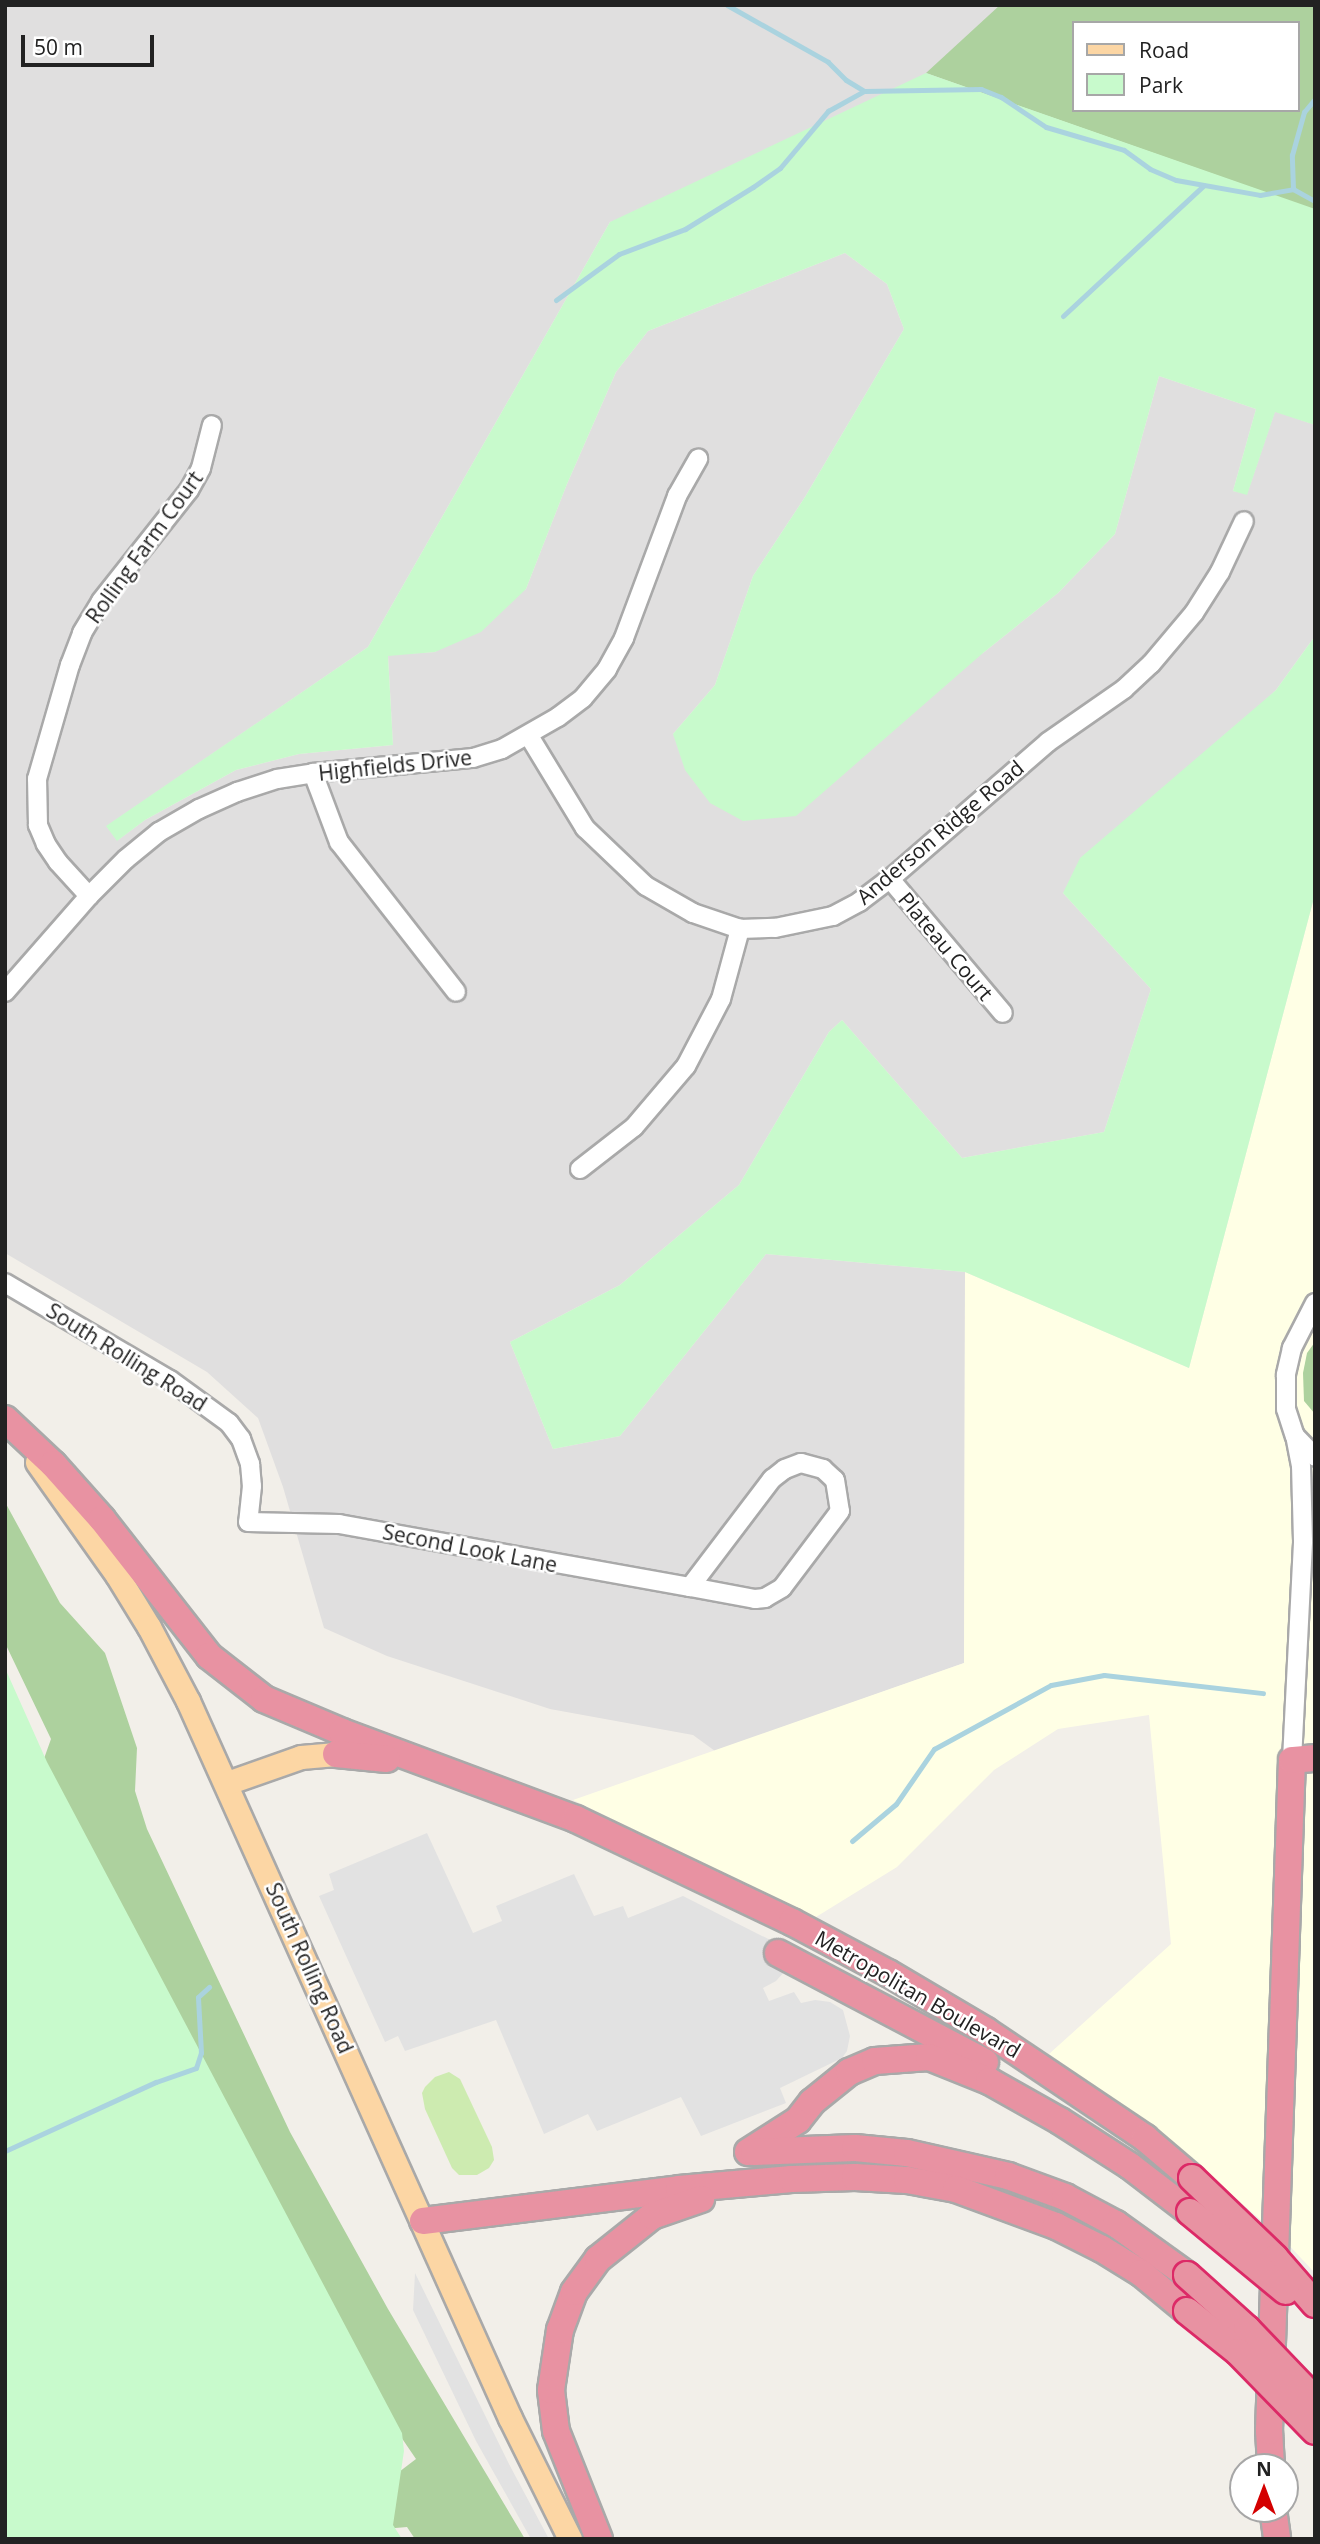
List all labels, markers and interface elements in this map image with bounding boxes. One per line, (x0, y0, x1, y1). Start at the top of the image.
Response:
scale bar (24, 21, 158, 65)
legend (1072, 21, 1299, 112)
text: 50 m (34, 33, 83, 61)
text: Road (1139, 36, 1189, 64)
text: Park (1139, 71, 1183, 99)
street label: Rolling Farm Court (80, 466, 208, 628)
street label: Highfields Drive (317, 744, 473, 786)
street label: Anderson Ridge Road (851, 755, 1029, 909)
street label: Plateau Court (893, 887, 999, 1005)
street label: South Rolling Road (42, 1298, 212, 1416)
street label: Second Look Lane (381, 1519, 559, 1577)
street label: South Rolling Road (261, 1879, 359, 2057)
street label: Metropolitan Boulevard (811, 1925, 1025, 2063)
north arrow (1229, 2453, 1299, 2523)
text: N (1256, 2456, 1272, 2482)

